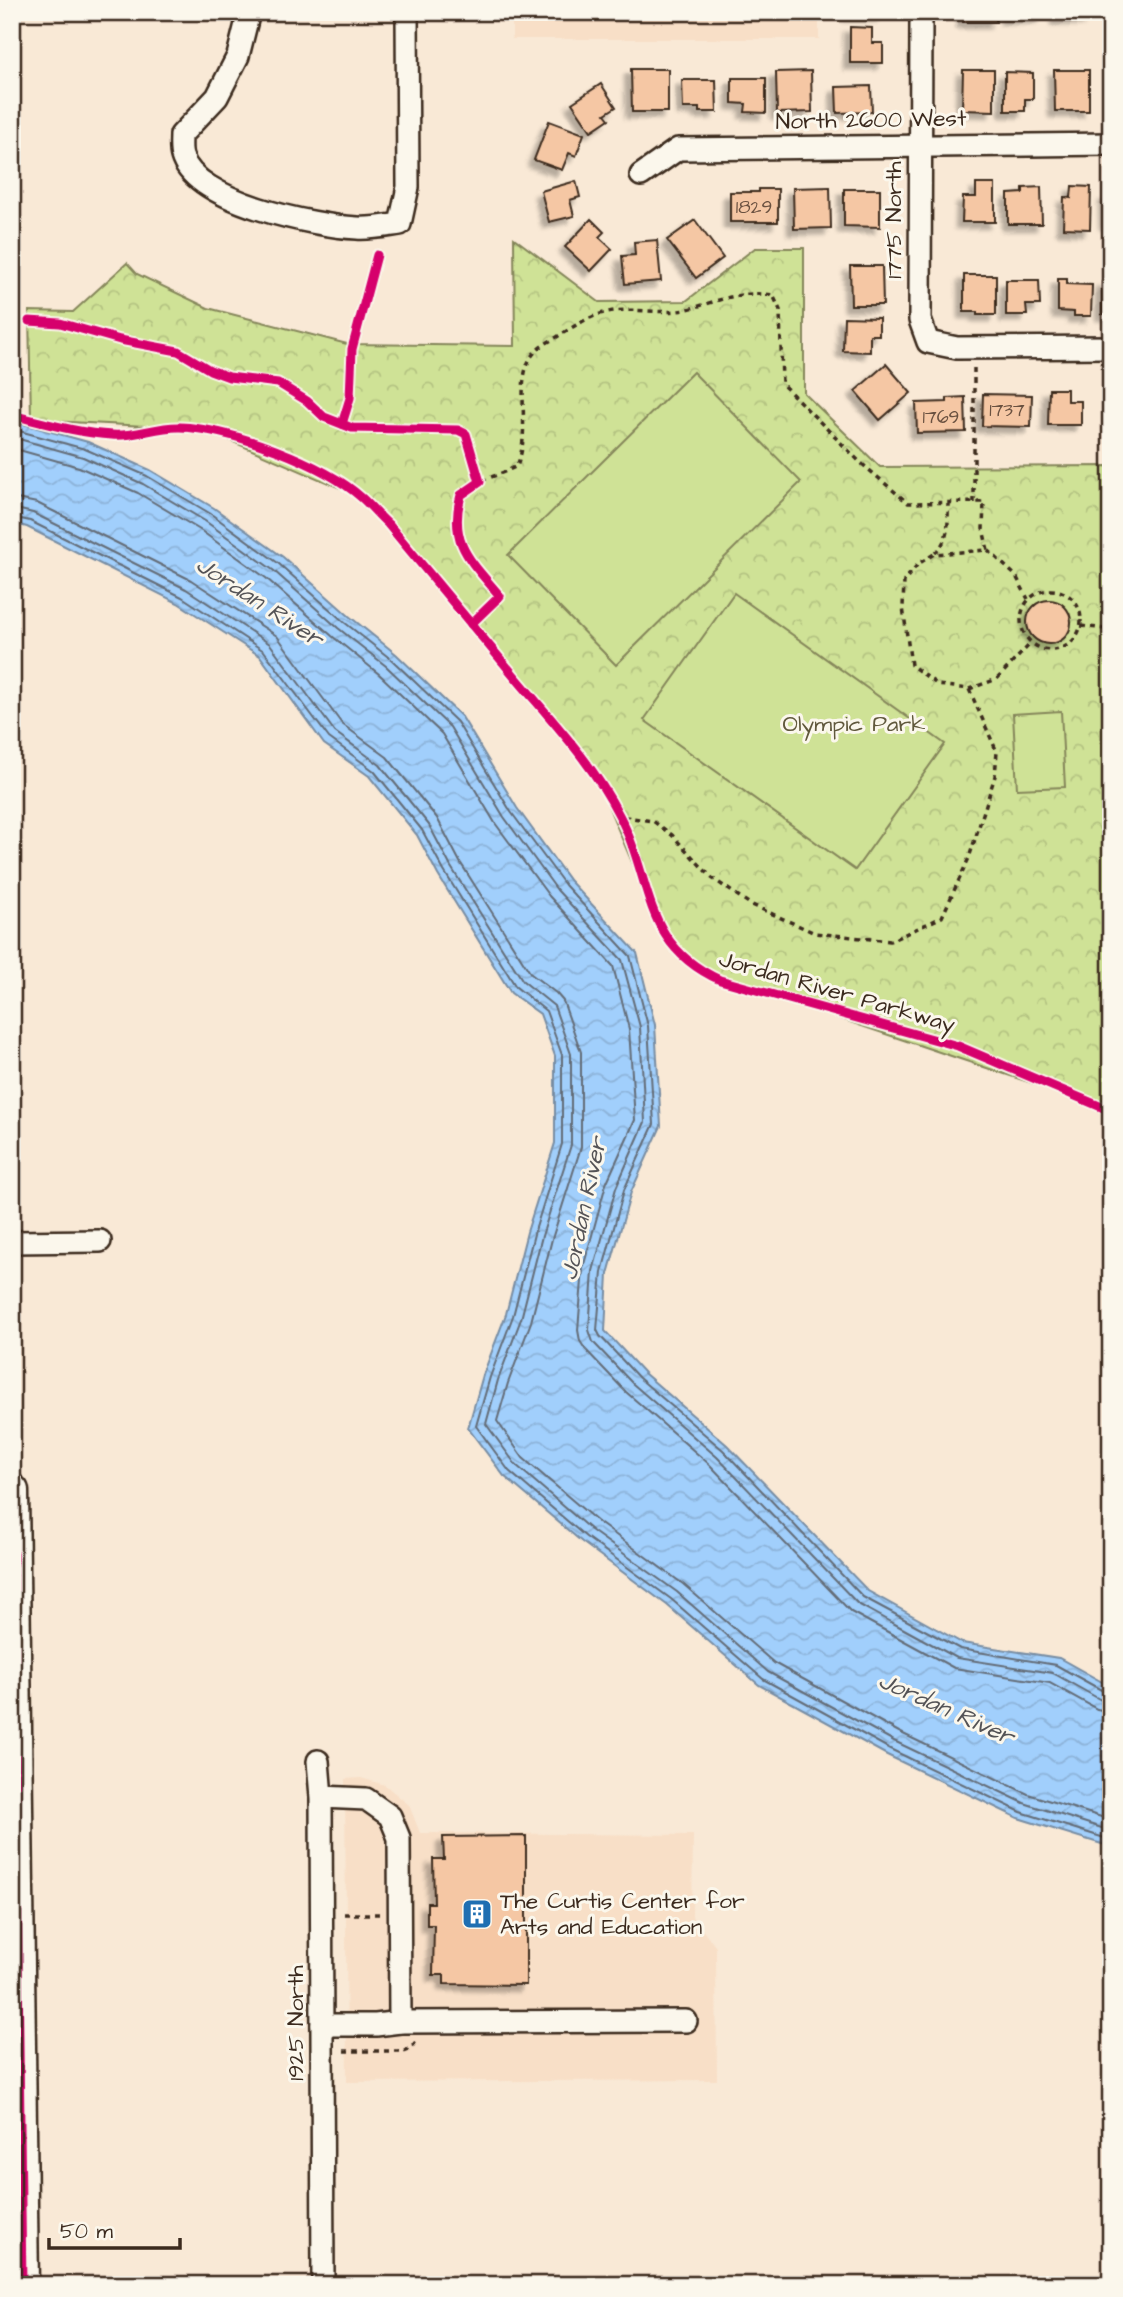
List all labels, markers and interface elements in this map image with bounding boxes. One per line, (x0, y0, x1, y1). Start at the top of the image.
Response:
street label: North 2600 West (775, 102, 967, 138)
street label: 1775 North (878, 161, 910, 279)
house number: 1829 (736, 194, 772, 221)
house number: 1737 (989, 397, 1025, 424)
house number: 1769 (923, 404, 959, 431)
water label: Jordan River (189, 548, 331, 657)
park label: Olympic Park (783, 708, 925, 741)
street label: Jordan River Parkway (715, 943, 959, 1042)
water label: Jordan River (552, 1132, 616, 1283)
water label: Jordan River (873, 1664, 1022, 1755)
place label: The Curtis Center for Arts and Education (500, 1885, 745, 1943)
building icon: The Curtis Center for Arts and Education (460, 1897, 494, 1931)
street label: 1925 North (280, 1965, 312, 2081)
scale bar (49, 2206, 180, 2250)
text: 50 m (60, 2217, 114, 2246)

